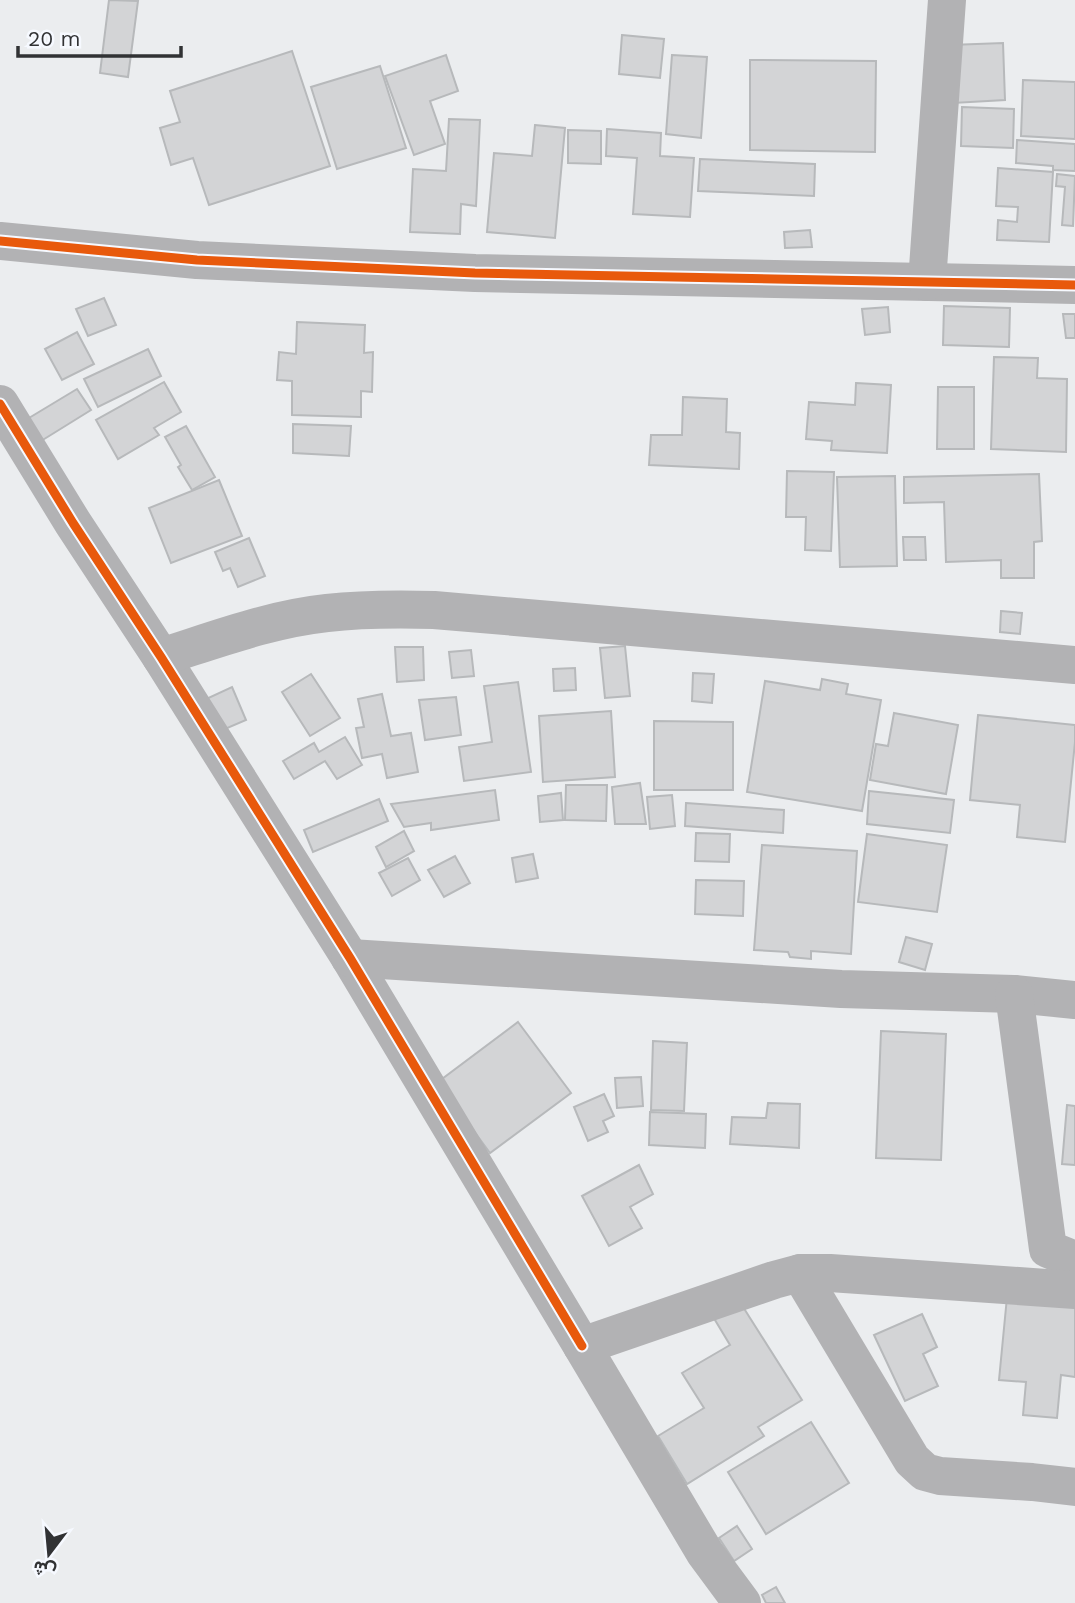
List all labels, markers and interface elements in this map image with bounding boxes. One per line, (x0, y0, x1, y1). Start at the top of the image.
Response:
scale bar (18, 14, 180, 58)
text: 20 m (28, 26, 80, 51)
north arrow (14, 1519, 84, 1589)
text: ش (30, 1556, 59, 1584)

